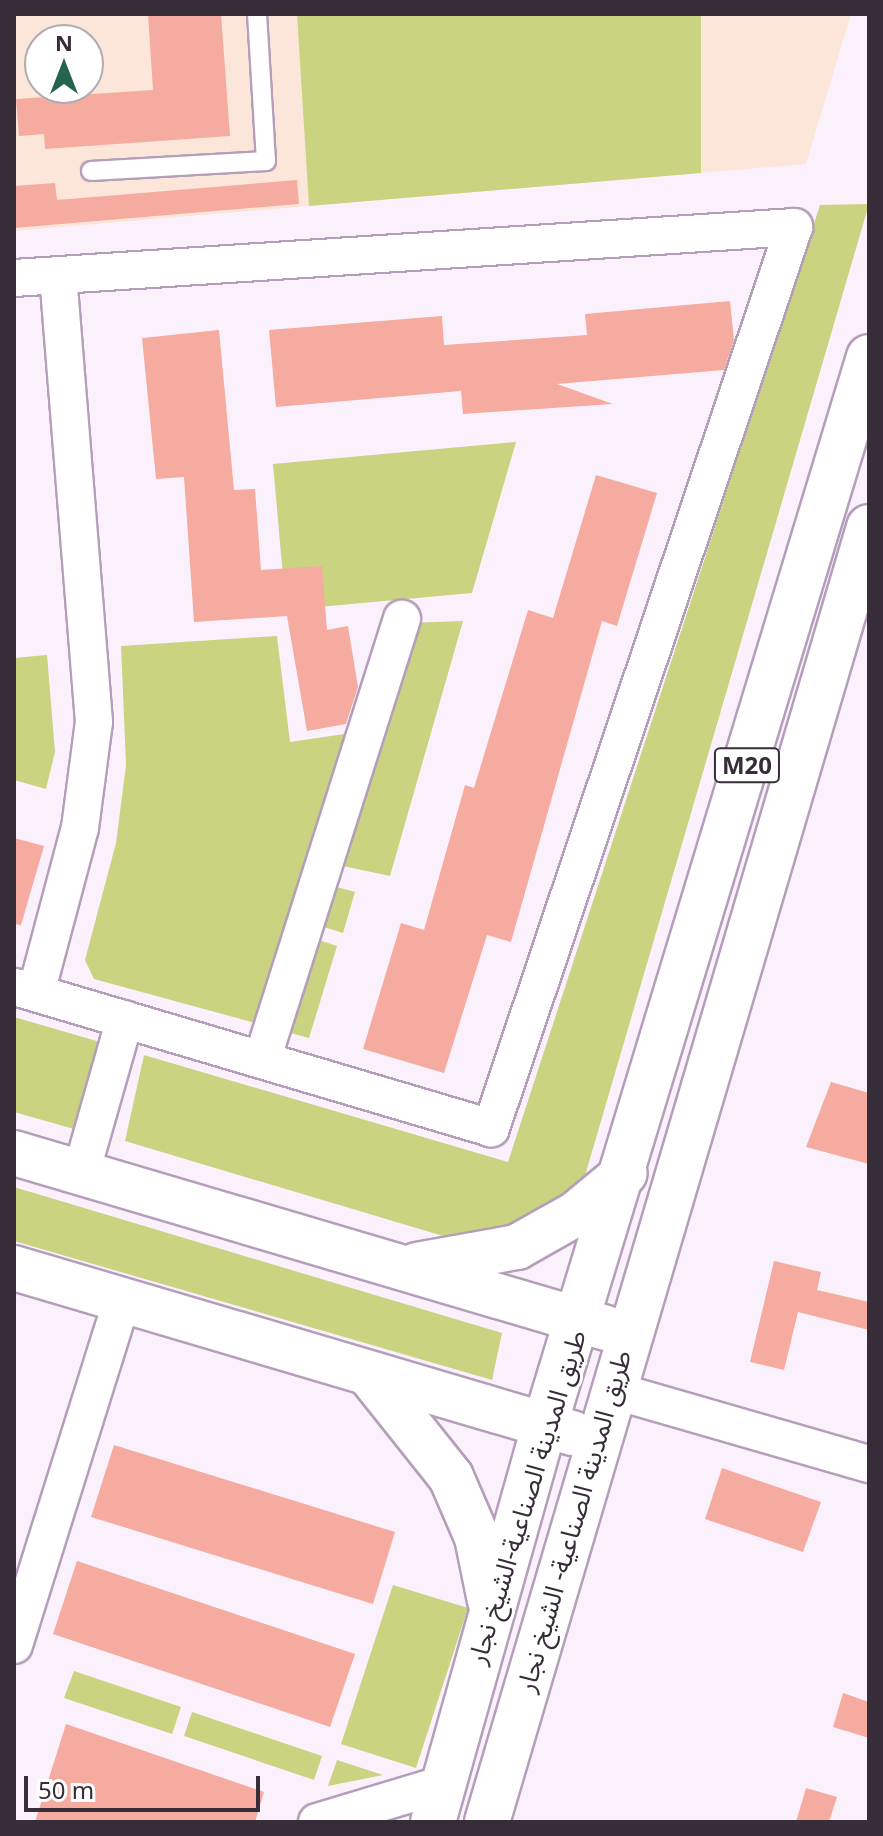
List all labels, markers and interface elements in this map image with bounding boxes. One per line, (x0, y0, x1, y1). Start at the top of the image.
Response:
north arrow (24, 24, 104, 104)
text: N (55, 27, 73, 57)
road number: M20 (713, 745, 781, 785)
street label: طريق المدينة الصناعية-الشيخ نجار (461, 1326, 593, 1668)
street label: طريق المدينة الصناعية- الشيخ نجار (510, 1346, 638, 1696)
scale bar (28, 1760, 264, 1810)
text: 50 m (38, 1773, 94, 1806)

